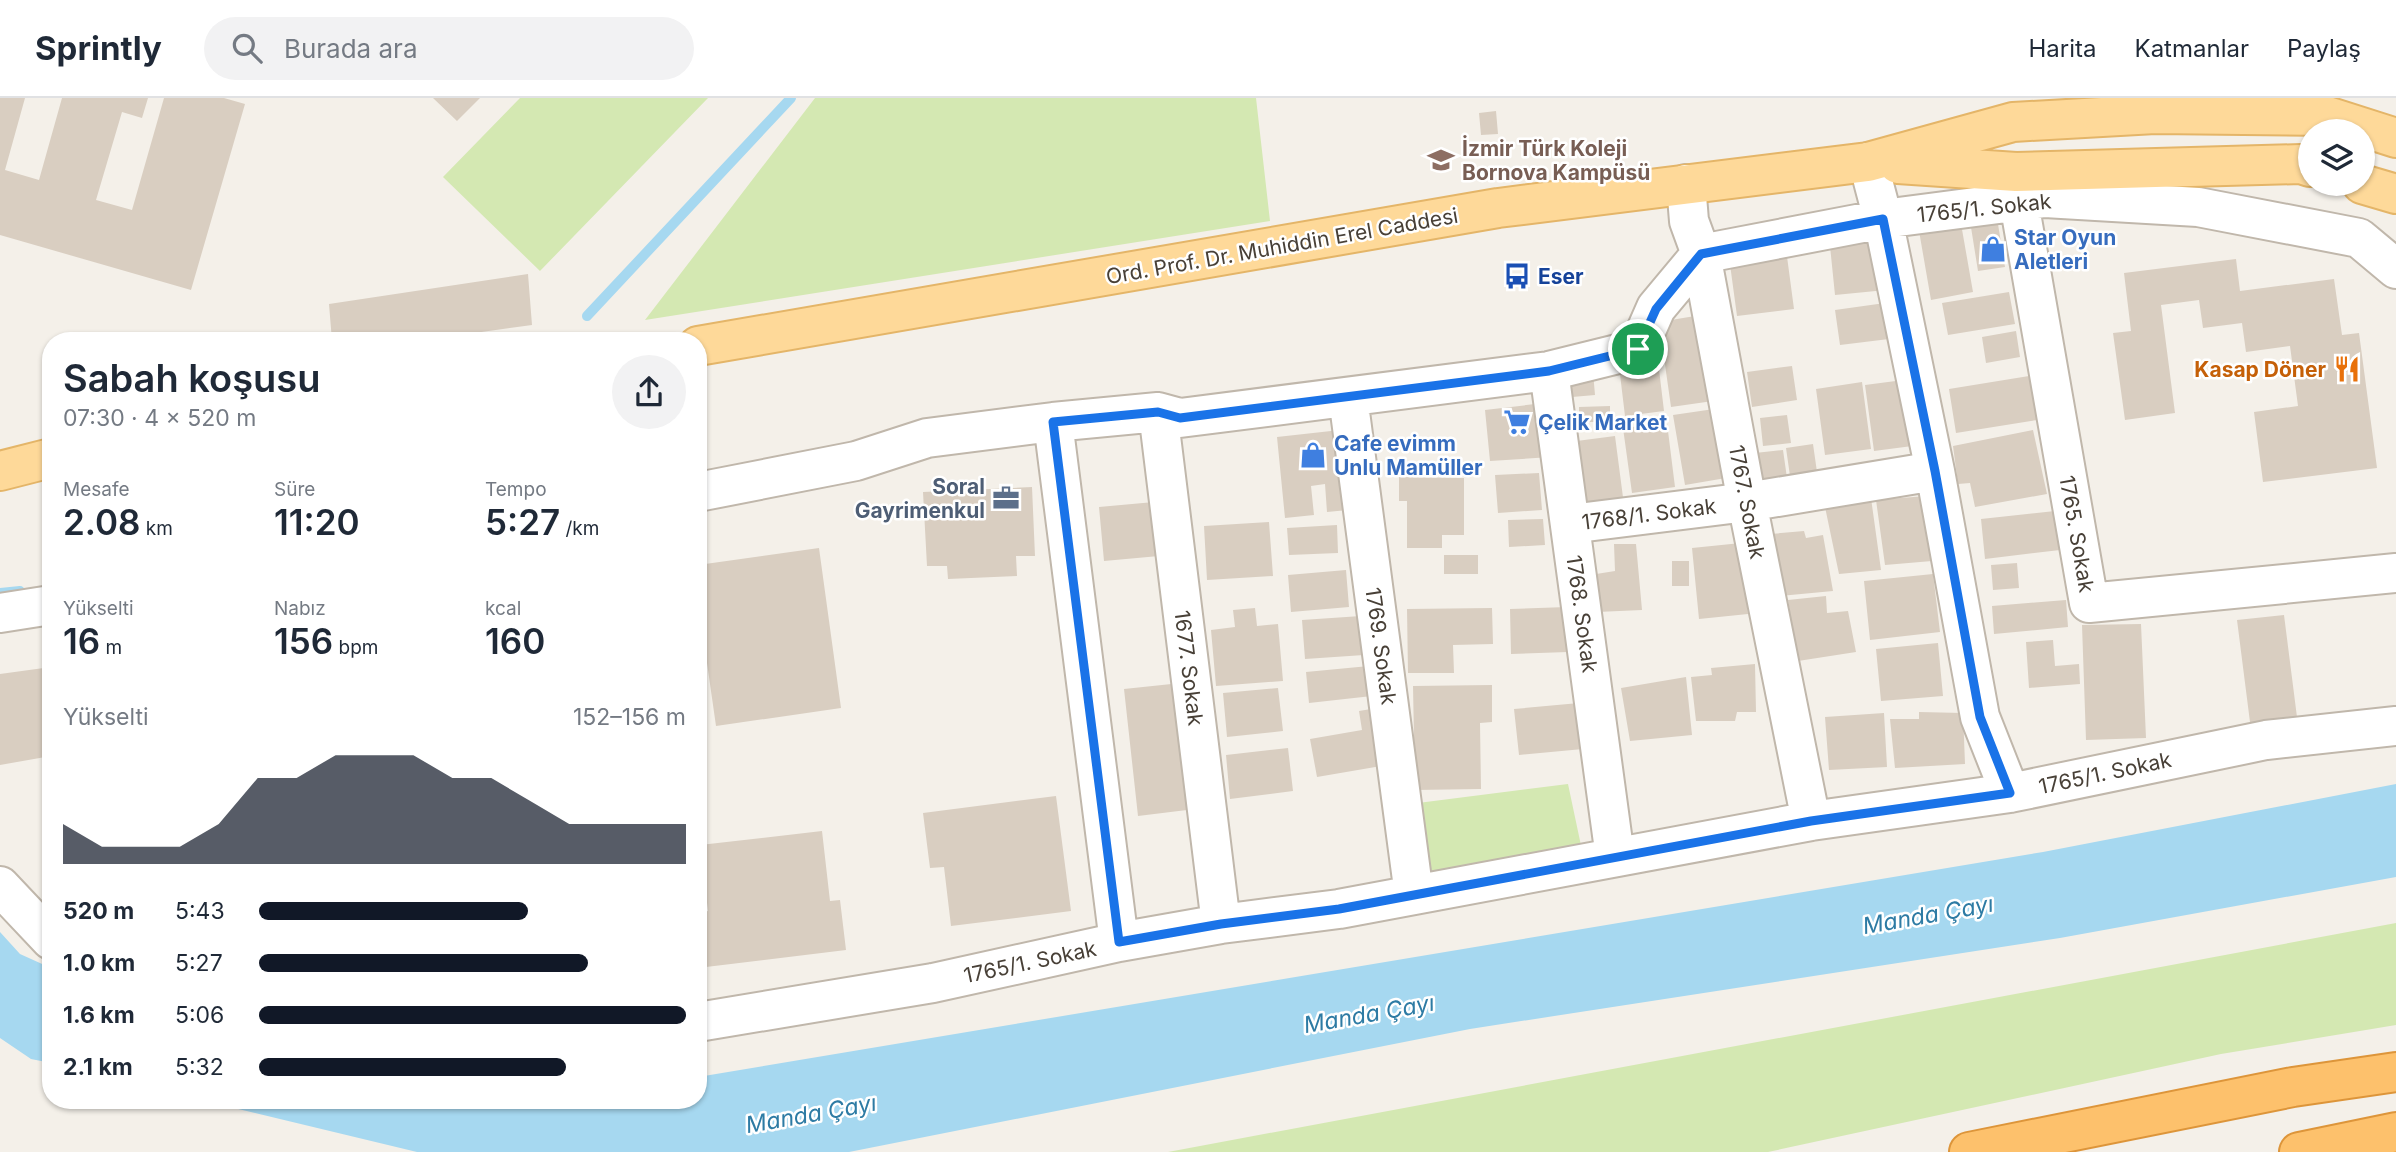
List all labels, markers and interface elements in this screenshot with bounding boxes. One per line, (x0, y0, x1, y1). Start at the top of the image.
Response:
search box (204, 17, 694, 80)
text: Sprintly (35, 28, 162, 68)
icon: search (228, 29, 266, 67)
text: Burada ara (284, 33, 418, 64)
text: Harita (2029, 34, 2097, 63)
text: Katmanlar (2135, 34, 2249, 63)
text: Paylaş (2287, 34, 2361, 63)
map controls (2298, 119, 2375, 196)
button: layers (2298, 119, 2375, 196)
place label: İzmir Türk Koleji Bornova Kampüsü (1462, 135, 1650, 185)
school or university icon: İzmir Türk Koleji Bornova Kampüsü (1426, 145, 1456, 175)
street label: 1765/1. Sokak (1916, 188, 2053, 227)
street label: Ord. Prof. Dr. Muhiddin Erel Caddesi (1104, 203, 1460, 289)
place label: Star Oyun Aletleri (2014, 225, 2116, 274)
shop icon: Star Oyun Aletleri (1978, 234, 2008, 264)
bus stop icon: Eser (1502, 261, 1532, 291)
place label: Eser (1538, 264, 1584, 289)
pin (1608, 319, 1668, 379)
icon: arrive (1619, 330, 1657, 368)
restaurant icon: Kasap Döner (2332, 354, 2362, 384)
text: Sabah koşusu (63, 355, 320, 401)
button: share (612, 355, 686, 429)
place label: Kasap Döner (2194, 357, 2326, 382)
text: 07:30 · 4 × 520 m (63, 404, 256, 432)
supermarket icon: Çelik Market (1502, 407, 1532, 437)
place label: Çelik Market (1538, 410, 1667, 435)
place label: Cafe evimm Unlu Mamüller (1334, 431, 1483, 480)
shop icon: Cafe evimm Unlu Mamüller (1298, 440, 1328, 470)
street label: 1767. Sokak (1724, 443, 1770, 561)
place label: Soral Gayrimenkul (855, 474, 985, 523)
street label: 1765. Sokak (2054, 474, 2100, 595)
text: Mesafe (63, 478, 130, 501)
text: Süre (274, 478, 315, 501)
text: Tempo (485, 478, 547, 501)
office icon: Soral Gayrimenkul (991, 483, 1021, 513)
street label: 1768/1. Sokak (1580, 493, 1718, 535)
text: 2.08 (63, 501, 141, 543)
text: 11:20 (274, 501, 360, 543)
text: 5:27 (485, 501, 560, 543)
text: km (141, 517, 173, 540)
text: /km (560, 517, 599, 540)
street label: 1768. Sokak (1561, 554, 1603, 675)
street label: 1769. Sokak (1360, 586, 1402, 707)
text: Yükselti (63, 597, 134, 620)
text: Nabız (274, 597, 326, 620)
text: kcal (485, 597, 521, 620)
street label: 1677. Sokak (1170, 609, 1209, 728)
text: 16 (63, 620, 100, 662)
text: 156 (274, 620, 333, 662)
text: 160 (485, 620, 545, 662)
text: m (100, 636, 122, 659)
text: bpm (333, 636, 378, 659)
text: Yükselti (63, 703, 148, 731)
text: 152–156 m (573, 703, 686, 731)
street label: 1765/1. Sokak (2036, 747, 2174, 799)
water label: Manda Çayı (1860, 890, 1996, 940)
text: 520 m (63, 897, 134, 925)
text: 5:43 (175, 897, 225, 925)
street label: 1765/1. Sokak (961, 936, 1099, 988)
text: 1.0 km (63, 949, 135, 977)
text: 5:27 (175, 949, 223, 977)
water label: Manda Çayı (1301, 989, 1437, 1039)
text: 1.6 km (63, 1001, 135, 1029)
text: 5:06 (175, 1001, 224, 1029)
text: 2.1 km (63, 1053, 133, 1081)
text: 5:32 (175, 1053, 224, 1081)
water label: Manda Çayı (743, 1089, 879, 1139)

